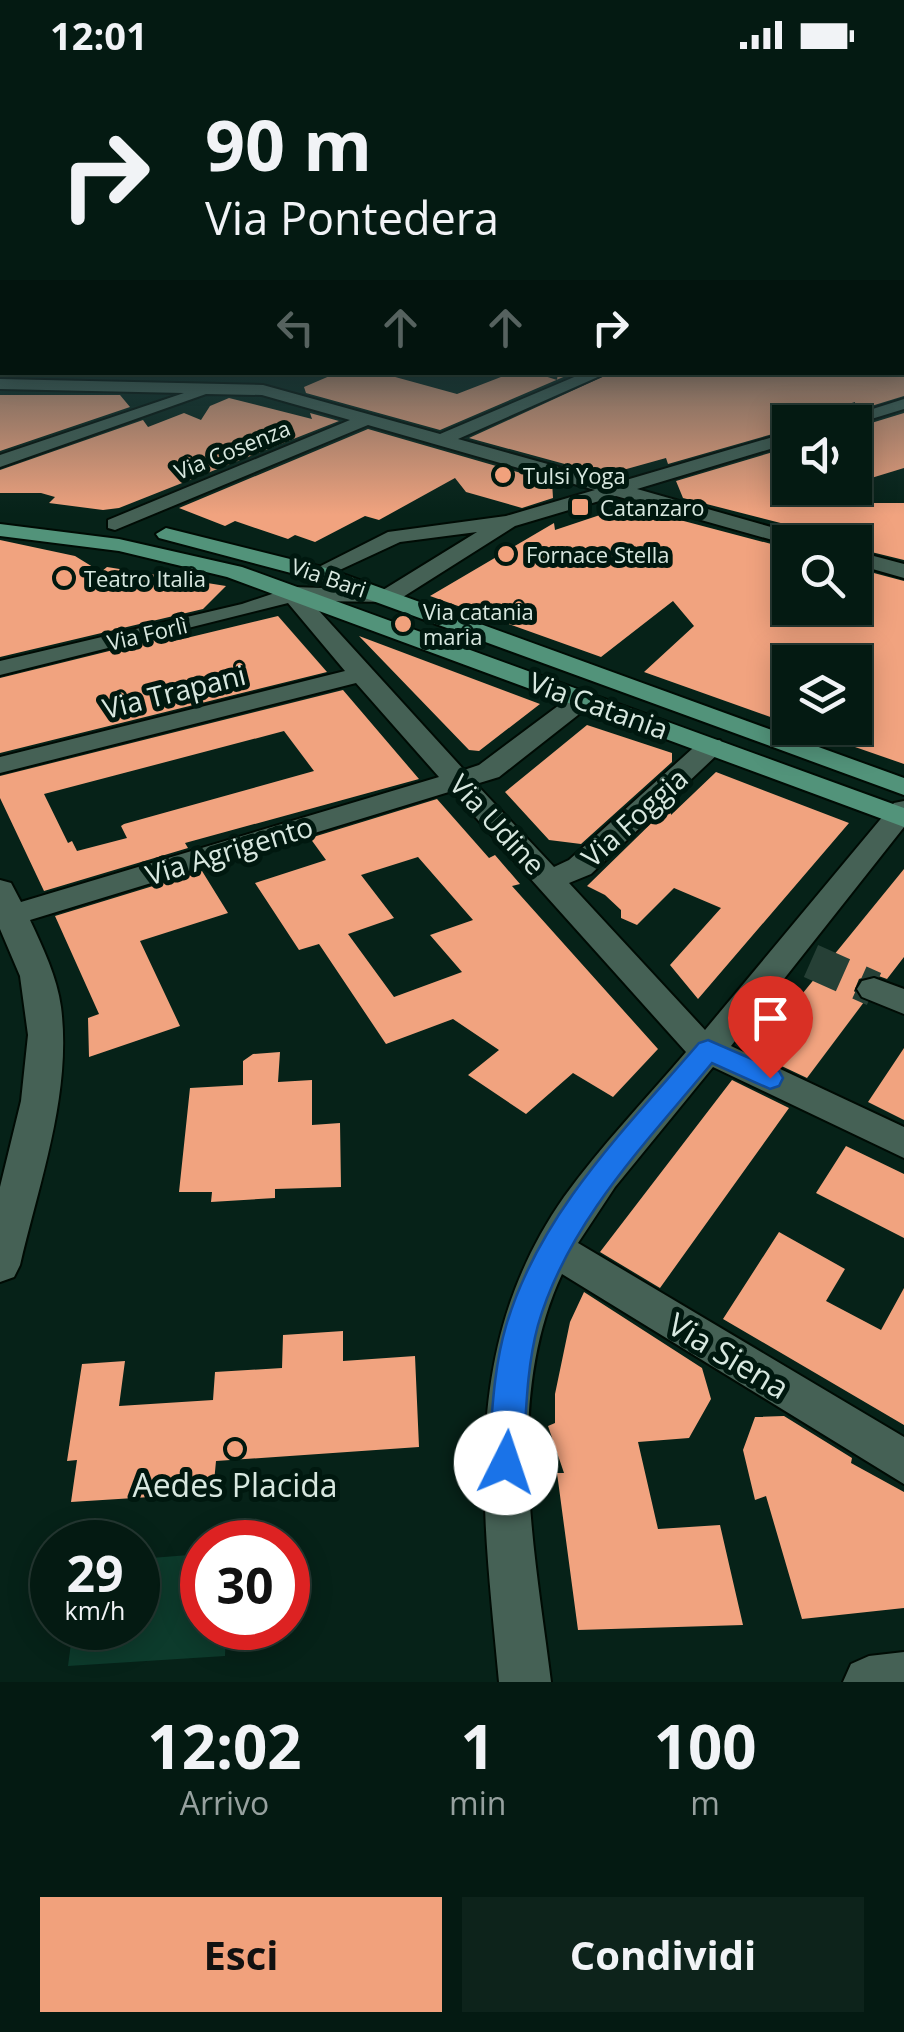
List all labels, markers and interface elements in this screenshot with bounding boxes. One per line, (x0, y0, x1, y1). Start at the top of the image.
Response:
text: 12:01 (50, 9, 148, 61)
text: 90 m (205, 96, 372, 192)
icon: right (40, 110, 170, 240)
text: Via Pontedera (205, 187, 499, 248)
icon: left (268, 300, 323, 355)
icon: ahead (373, 300, 428, 355)
icon: ahead (478, 300, 533, 355)
icon: right (583, 300, 638, 355)
map controls (772, 405, 872, 745)
button: sound (772, 405, 872, 505)
street label: Via Cosenza (170, 412, 294, 486)
place label: Tulsi Yoga (523, 460, 626, 490)
marker: Tulsi Yoga (492, 464, 514, 486)
place label: Catanzaro (600, 492, 704, 522)
marker: Catanzaro (569, 496, 591, 518)
button: search (772, 525, 872, 625)
place label: Fornace Stella (526, 539, 670, 569)
marker: Fornace Stella (495, 543, 517, 565)
street label: Via Bari (287, 550, 371, 604)
place label: Teatro Italia (84, 563, 206, 593)
marker: Teatro Italia (53, 567, 75, 589)
place label: Via catania maria (423, 596, 534, 651)
street label: Via Forlì (104, 609, 190, 657)
marker: Via catania maria (392, 613, 414, 635)
button: layers (772, 645, 872, 745)
street label: Via Trapani (99, 655, 249, 727)
street label: Via Catania (524, 662, 674, 748)
street label: Via Foggia (573, 759, 695, 875)
street label: Via Udine (442, 766, 554, 882)
street label: Via Agrigento (141, 807, 317, 893)
pin (728, 976, 813, 1079)
icon: arrive (743, 991, 798, 1046)
street label: Via Siena (660, 1302, 798, 1408)
position arrow (454, 1411, 558, 1515)
marker: Aedes Placida (224, 1438, 246, 1460)
place label: Aedes Placida (132, 1463, 338, 1506)
speed limit sign: 30 (180, 1520, 310, 1650)
text: 29 (66, 1539, 124, 1607)
text: km/h (65, 1593, 125, 1627)
text: 12:02 (147, 1705, 302, 1787)
text: 1 (461, 1705, 495, 1787)
text: 100 (654, 1705, 757, 1787)
text: Arrivo (180, 1781, 269, 1824)
text: min (449, 1781, 506, 1824)
text: m (690, 1781, 720, 1824)
button: Esci (40, 1897, 442, 2012)
button: Condividi (462, 1897, 864, 2012)

